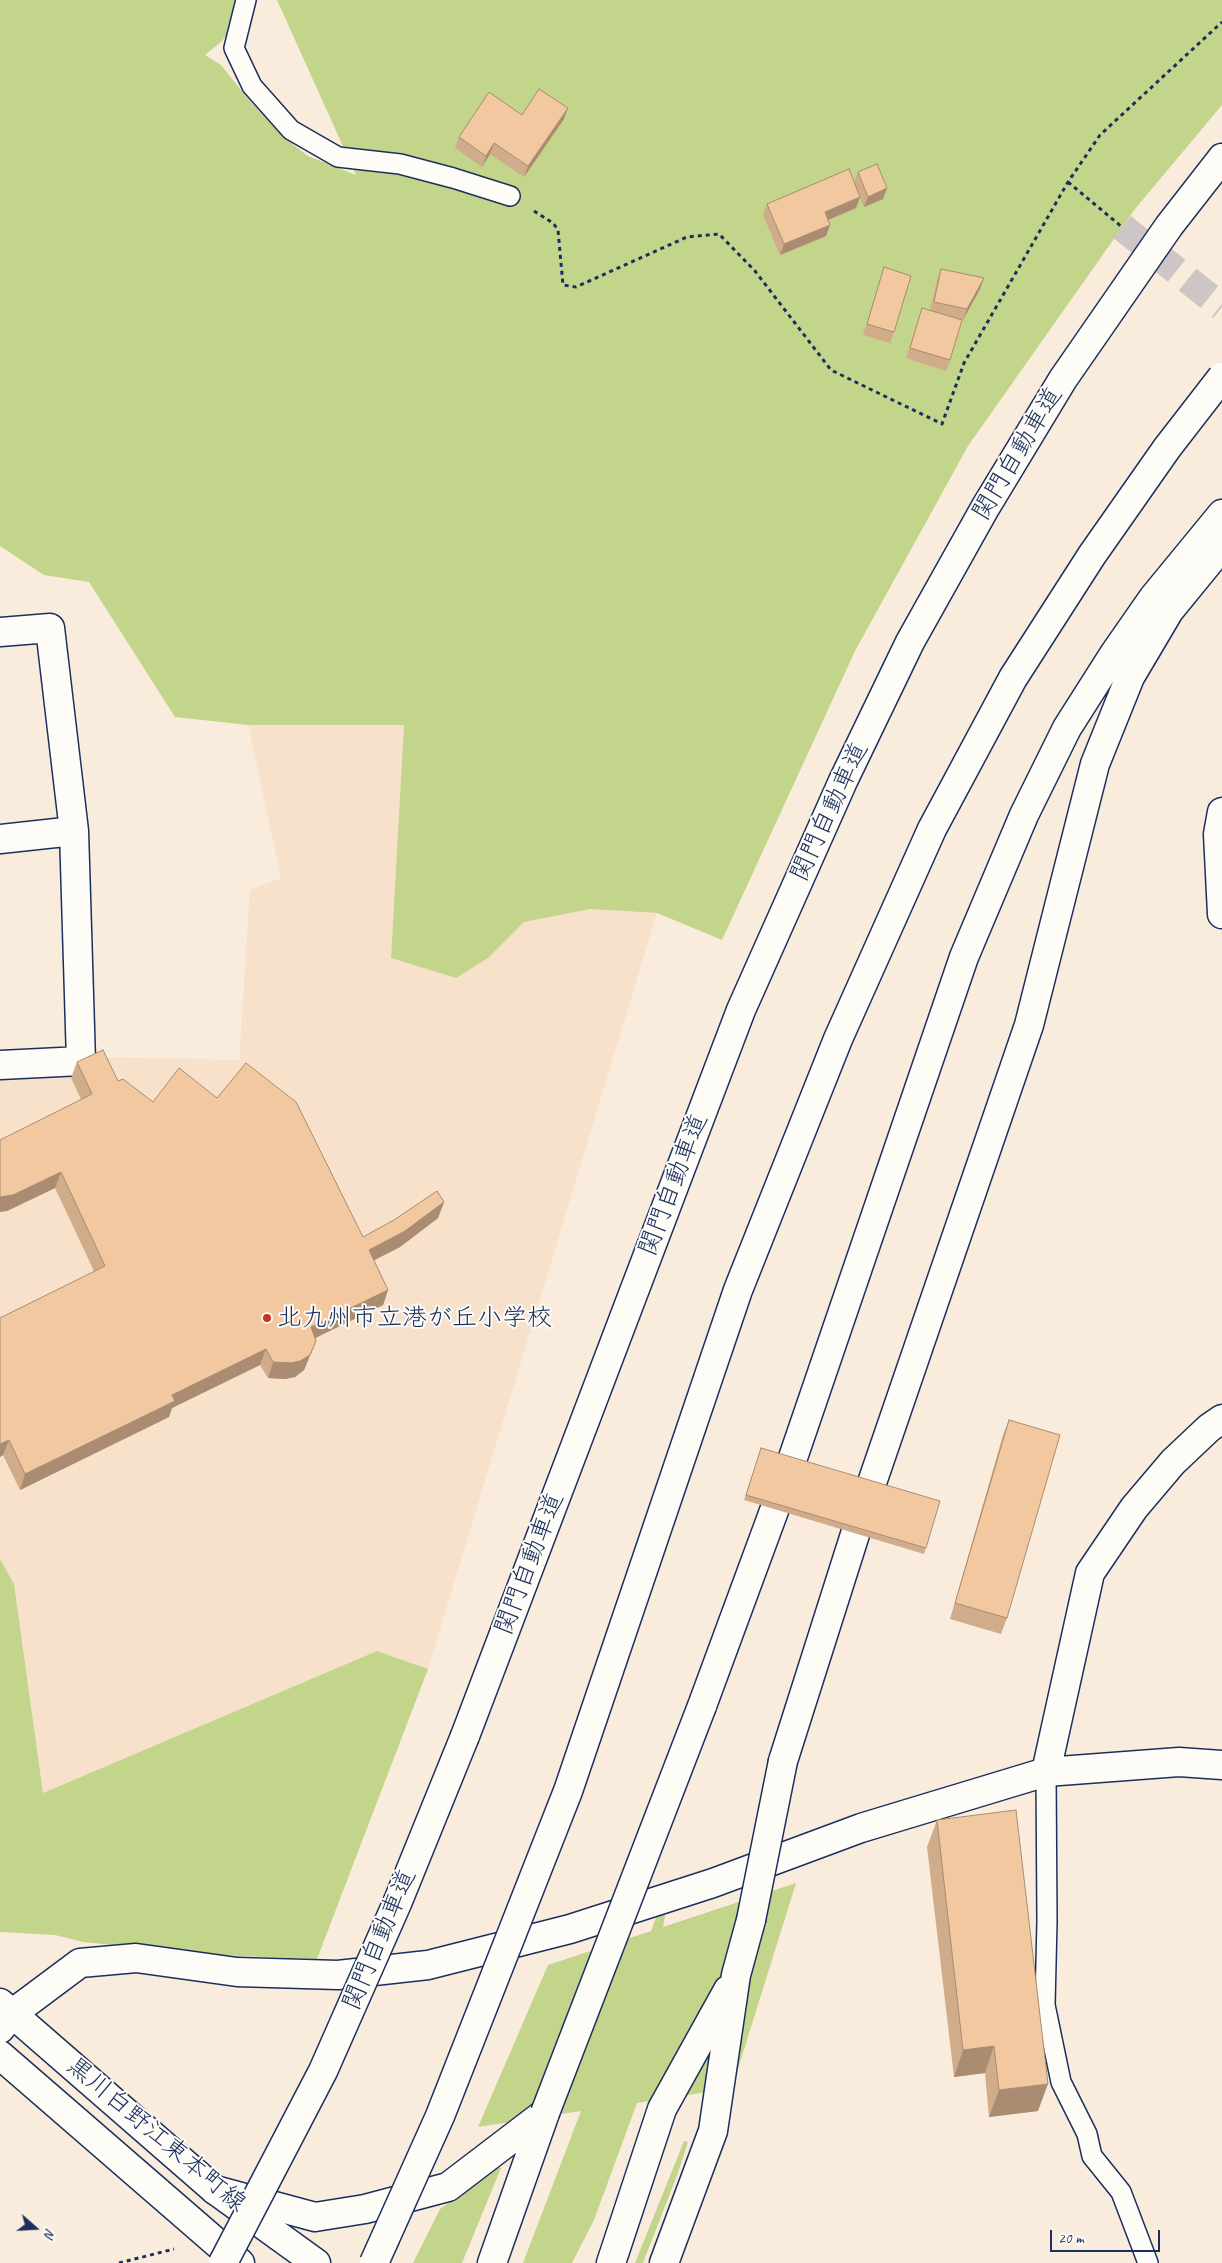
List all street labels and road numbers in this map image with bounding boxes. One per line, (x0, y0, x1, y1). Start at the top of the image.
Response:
street label: 関門自動車道 (967, 382, 1069, 526)
street label: 関門自動車道 (785, 738, 875, 886)
street label: 関門自動車道 (633, 1110, 715, 1260)
street label: 関門自動車道 (489, 1489, 571, 1639)
street label: 関門自動車道 (337, 1865, 423, 2015)
street label: 黒川白野江東本町線 (60, 2051, 252, 2219)

